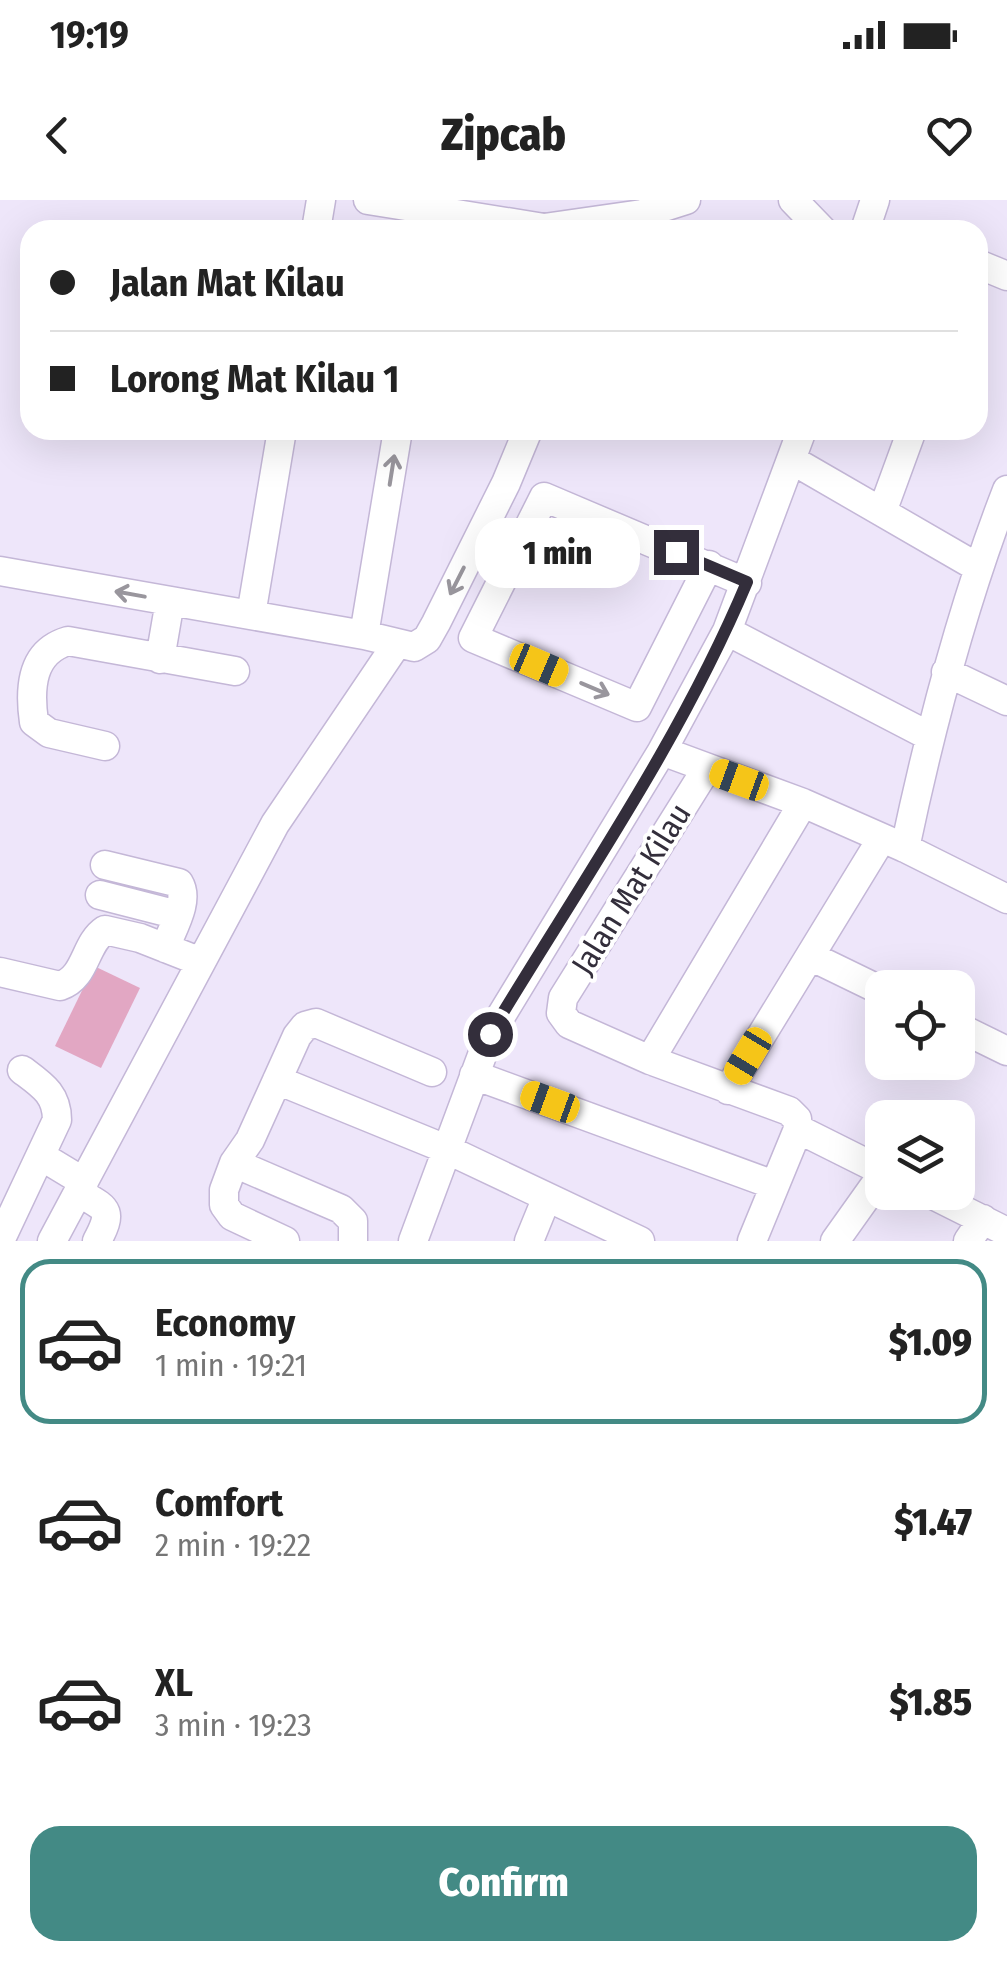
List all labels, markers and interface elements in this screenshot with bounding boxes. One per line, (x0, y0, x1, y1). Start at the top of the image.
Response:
text: 19:19 (50, 12, 129, 58)
icon: back (30, 108, 85, 163)
text: Zipcab (441, 108, 566, 162)
icon: heart (922, 108, 977, 163)
text: Jalan Mat Kilau (110, 260, 345, 306)
text: Lorong Mat Kilau 1 (110, 356, 399, 402)
one-way arrow (383, 454, 402, 486)
callout: 1 min (476, 517, 641, 587)
route end (654, 530, 699, 575)
text: 1 min (523, 534, 592, 572)
one-way arrow (447, 566, 466, 596)
one-way arrow (115, 584, 147, 603)
car (506, 639, 572, 691)
one-way arrow (579, 681, 610, 699)
car (706, 756, 772, 804)
street label: Jalan Mat Kilau (563, 796, 699, 982)
map controls (865, 970, 975, 1210)
button: locate (865, 970, 975, 1080)
route start (468, 1012, 513, 1057)
car (720, 1023, 776, 1089)
car (517, 1078, 583, 1126)
button: layers (865, 1100, 975, 1210)
icon: car (35, 1297, 125, 1387)
text: Economy (155, 1300, 295, 1346)
text: $1.09 (889, 1319, 972, 1365)
text: 1 min · 19:21 (155, 1346, 307, 1384)
icon: car (35, 1477, 125, 1567)
text: Comfort (155, 1480, 283, 1526)
text: $1.47 (894, 1499, 972, 1545)
text: 2 min · 19:22 (155, 1526, 311, 1564)
icon: car (35, 1657, 125, 1747)
text: XL (155, 1660, 193, 1706)
text: $1.85 (890, 1679, 972, 1725)
text: 3 min · 19:23 (155, 1706, 312, 1744)
button: Confirm (30, 1826, 977, 1941)

